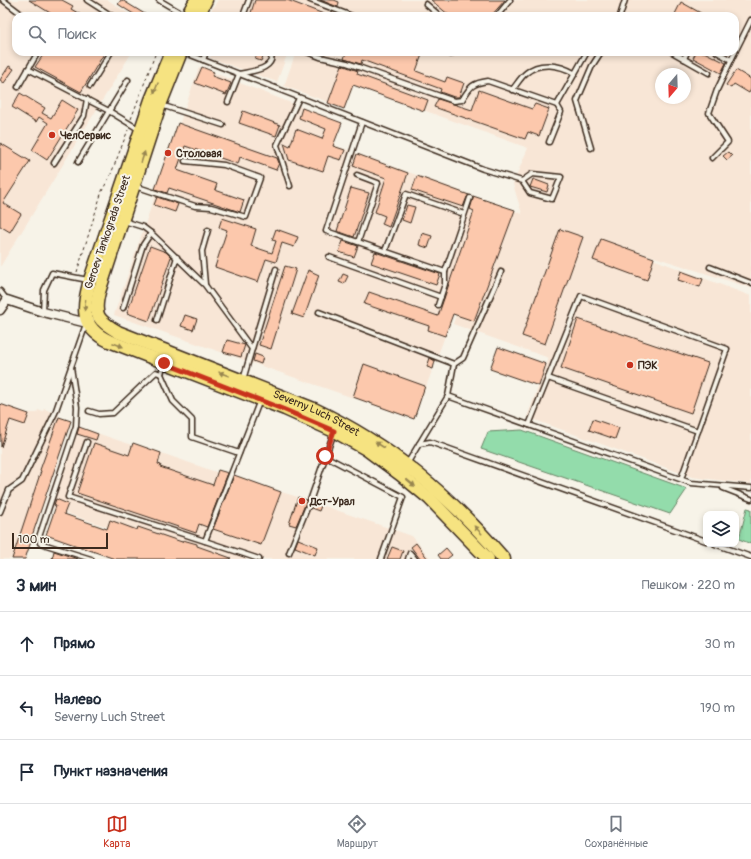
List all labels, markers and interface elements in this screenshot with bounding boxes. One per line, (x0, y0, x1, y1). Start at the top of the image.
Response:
search box (12, 12, 739, 56)
icon: search (26, 23, 48, 45)
text: Поиск (58, 25, 97, 44)
north arrow (655, 68, 691, 104)
one-way arrow (153, 83, 159, 94)
place label: ЧелСервис (60, 129, 112, 142)
marker: ЧелСервис (47, 130, 57, 140)
place label: Столовая (176, 147, 222, 160)
marker: Столовая (163, 148, 173, 158)
one-way arrow (140, 151, 146, 163)
street label: Geroev Tankograda Street (82, 173, 133, 291)
one-way arrow (81, 298, 88, 311)
one-way arrow (112, 342, 124, 348)
route end (155, 354, 173, 372)
place label: ПЭК (638, 359, 658, 372)
marker: ПЭК (625, 360, 635, 370)
one-way arrow (218, 370, 230, 376)
street label: Severny Luch Street (271, 388, 362, 439)
one-way arrow (375, 441, 385, 449)
route start (316, 447, 334, 465)
one-way arrow (406, 479, 416, 488)
place label: Дст-Урал (309, 495, 355, 508)
marker: Дст-Урал (297, 496, 307, 506)
map controls (703, 511, 739, 547)
button: layers (703, 511, 739, 547)
one-way arrow (473, 525, 483, 535)
scale bar (12, 531, 108, 550)
text: 100 m (18, 533, 49, 546)
text: 3 мин (16, 575, 56, 596)
text: Пешком · 220 m (642, 577, 735, 593)
icon: ahead (16, 633, 38, 655)
text: Прямо (54, 634, 95, 653)
text: 30 m (705, 636, 735, 652)
text: Налево (54, 690, 101, 709)
icon: left (16, 697, 38, 719)
text: 190 m (700, 700, 735, 716)
text: Severny Luch Street (54, 709, 165, 725)
icon: arrive (16, 761, 38, 783)
text: Пункт назначения (54, 762, 168, 781)
tab: Карта (103, 813, 130, 850)
tab: Маршрут (337, 813, 378, 850)
tab: Сохранённые (584, 813, 648, 850)

